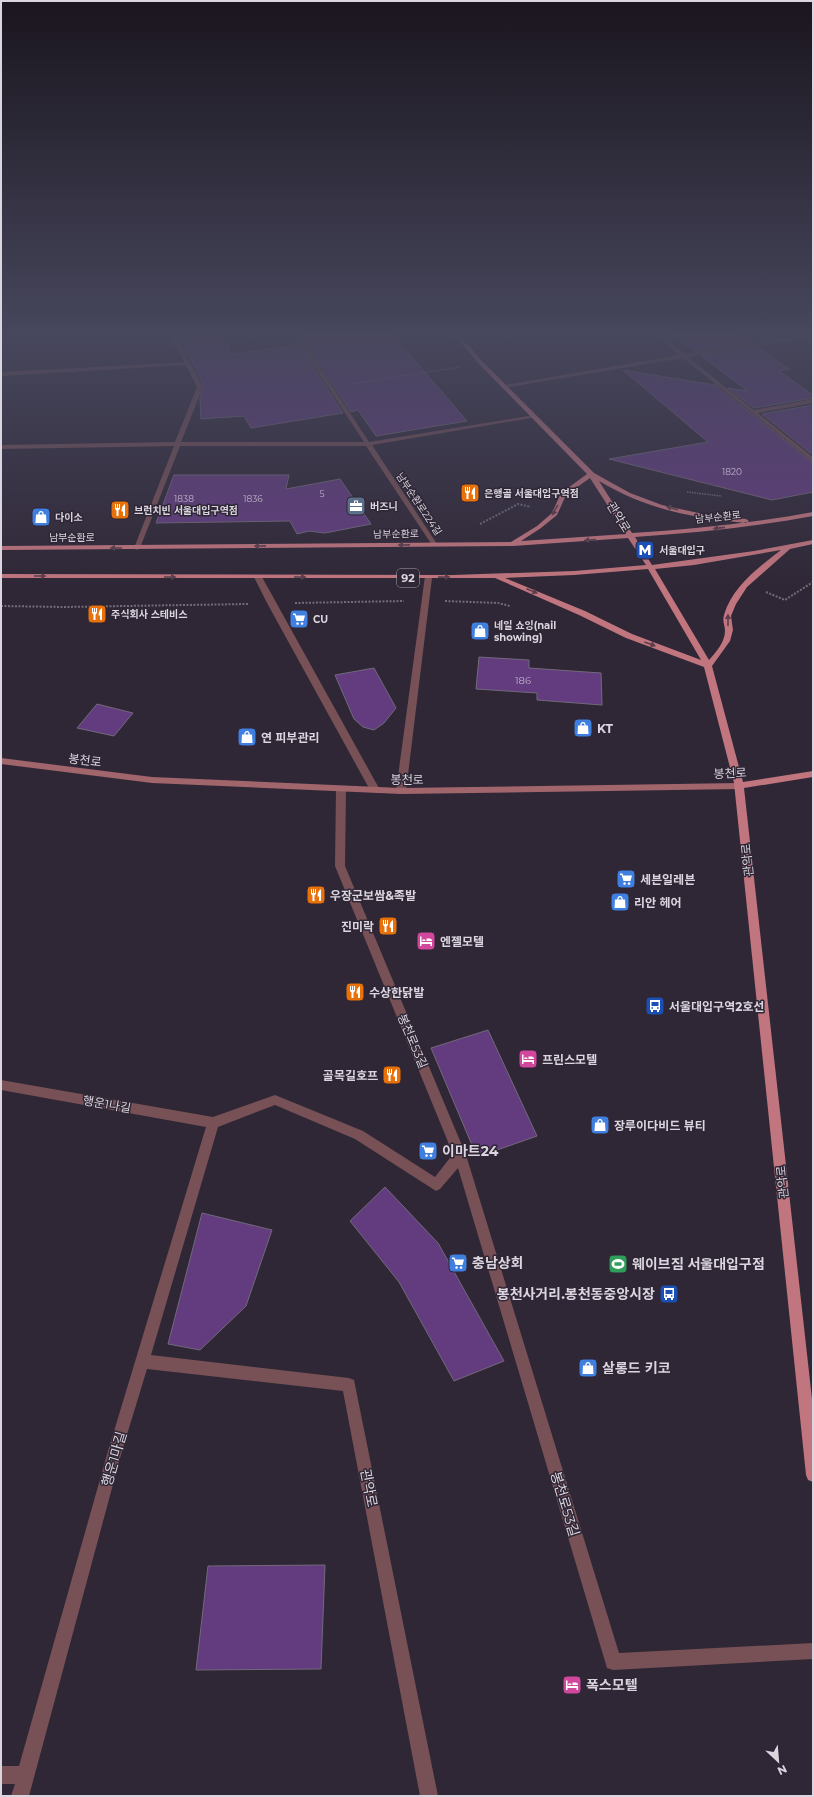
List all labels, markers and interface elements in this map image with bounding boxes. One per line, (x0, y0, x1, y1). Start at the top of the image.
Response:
house number: 1820 (722, 466, 742, 477)
street label: 남부순환로224길 (394, 470, 444, 538)
restaurant icon: 은행골 서울대입구역점 (459, 482, 481, 504)
place label: 은행골 서울대입구역점 (484, 487, 579, 500)
house number: 5 (319, 488, 325, 499)
house number: 1838 (174, 493, 194, 504)
house number: 1836 (243, 493, 263, 504)
office icon: 버즈니 (345, 495, 367, 517)
restaurant icon: 브런치빈 서울대입구역점 (109, 499, 131, 521)
street label: 관악로 (604, 499, 634, 535)
place label: 버즈니 (370, 500, 398, 513)
place label: 브런치빈 서울대입구역점 (134, 504, 238, 517)
one-way arrow (552, 504, 559, 516)
one-way arrow (666, 505, 678, 511)
shop icon: 다이소 (30, 506, 52, 528)
street label: 남부순환로 (694, 508, 742, 526)
place label: 다이소 (55, 511, 83, 524)
one-way arrow (713, 525, 725, 531)
street label: 남부순환로 (373, 528, 419, 540)
street label: 남부순환로 (49, 531, 95, 544)
one-way arrow (584, 536, 596, 543)
metro station icon: 서울대입구 (634, 539, 656, 561)
one-way arrow (398, 541, 410, 548)
one-way arrow (253, 543, 266, 549)
place label: 서울대입구 (659, 544, 705, 557)
one-way arrow (109, 545, 122, 551)
road number: 92 (397, 569, 419, 587)
one-way arrow (34, 573, 47, 579)
one-way arrow (164, 574, 177, 580)
one-way arrow (294, 574, 307, 580)
one-way arrow (438, 574, 450, 581)
one-way arrow (526, 589, 538, 595)
restaurant icon: 주식회사 스테비스 (86, 603, 108, 625)
place label: 주식회사 스테비스 (111, 608, 187, 621)
supermarket icon: CU (288, 608, 310, 630)
place label: CU (313, 613, 328, 626)
one-way arrow (725, 613, 731, 626)
place label: 네일 쇼잉(nail showing) (494, 619, 556, 644)
shop icon: 네일 쇼잉(nail showing) (469, 620, 491, 642)
one-way arrow (645, 642, 657, 648)
house number: 186 (515, 674, 531, 687)
shop icon: KT (572, 717, 594, 739)
place label: KT (597, 721, 614, 736)
shop icon: 연 피부관리 (236, 726, 258, 748)
place label: 연 피부관리 (261, 730, 320, 745)
street label: 봉천로 (68, 751, 102, 769)
street label: 봉천로 (713, 765, 747, 781)
street label: 봉천로 (390, 772, 424, 787)
street label: 관악로 (738, 843, 756, 877)
supermarket icon: 세븐일레븐 (615, 868, 637, 890)
place label: 세븐일레븐 (640, 872, 695, 887)
restaurant icon: 우장군보쌈&족발 (305, 884, 327, 906)
place label: 우장군보쌈&족발 (330, 888, 416, 903)
shop icon: 리안 헤어 (609, 891, 631, 913)
place label: 리안 헤어 (634, 895, 682, 910)
restaurant icon: 진미락 (377, 915, 399, 937)
place label: 진미락 (341, 919, 374, 934)
hotel icon: 엔젤모텔 (415, 930, 437, 952)
place label: 엔젤모텔 (440, 934, 484, 949)
restaurant icon: 수상한닭발 (344, 981, 366, 1003)
place label: 수상한닭발 (369, 985, 424, 1000)
bus stop icon: 서울대입구역2호선 (644, 995, 666, 1017)
place label: 서울대입구역2호선 (669, 999, 764, 1014)
street label: 봉천로53길 (395, 1012, 431, 1070)
hotel icon: 프린스모텔 (517, 1048, 539, 1070)
place label: 프린스모텔 (542, 1052, 597, 1067)
restaurant icon: 골목길호프 (381, 1064, 403, 1086)
place label: 골목길호프 (323, 1068, 378, 1083)
street label: 행운1나길 (82, 1092, 132, 1116)
shop icon: 장루이다비드 뷰티 (589, 1114, 611, 1136)
place label: 장루이다비드 뷰티 (614, 1118, 706, 1133)
supermarket icon: 이마트24 (417, 1140, 439, 1162)
place label: 이마트24 (442, 1142, 499, 1160)
street label: 관악로 (773, 1165, 791, 1199)
supermarket icon: 충남상회 (447, 1252, 469, 1274)
sports icon: 웨이브짐 서울대입구점 (607, 1253, 629, 1275)
place label: 충남상회 (472, 1254, 524, 1272)
place label: 웨이브짐 서울대입구점 (632, 1255, 765, 1273)
bus stop icon: 봉천사거리.봉천동중앙시장 (658, 1283, 680, 1305)
place label: 봉천사거리.봉천동중앙시장 (497, 1285, 655, 1303)
shop icon: 살롱드 키코 (577, 1357, 599, 1379)
place label: 살롱드 키코 (602, 1359, 670, 1377)
street label: 행운1마길 (98, 1429, 130, 1489)
street label: 관악로 (356, 1467, 382, 1509)
street label: 봉천로53길 (547, 1469, 583, 1539)
hotel icon: 폭스모텔 (561, 1674, 583, 1696)
place label: 폭스모텔 (586, 1676, 638, 1694)
north arrow (758, 1741, 798, 1781)
text: N (775, 1762, 789, 1778)

